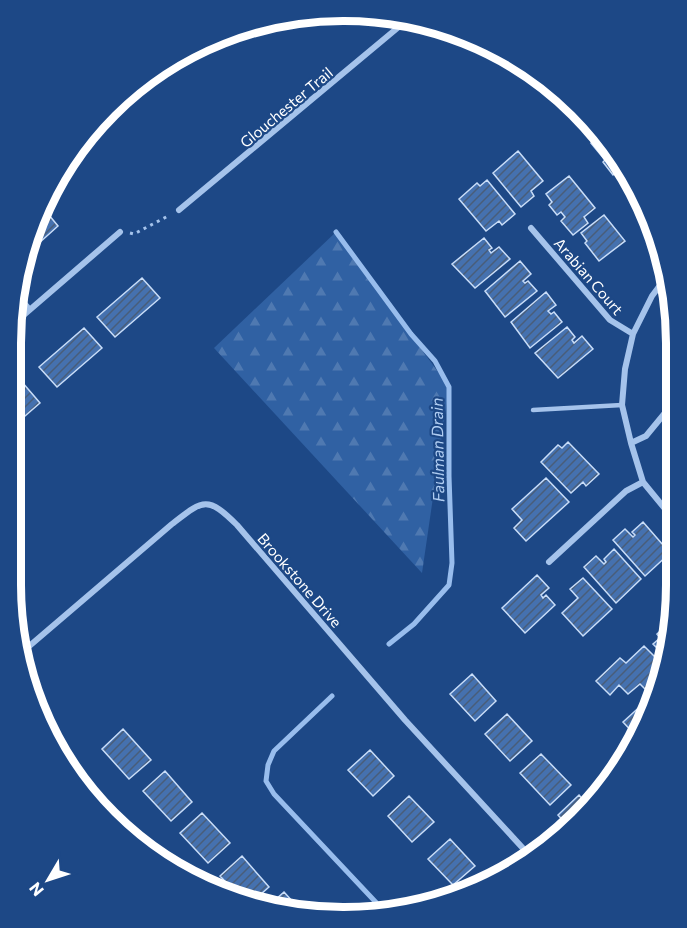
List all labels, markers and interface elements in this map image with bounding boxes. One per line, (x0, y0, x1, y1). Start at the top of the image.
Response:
street label: Glouchester Trail (236, 63, 336, 151)
street label: Arabian Court (551, 234, 627, 318)
water label: Faulman Drain (427, 398, 447, 502)
street label: Brookstone Drive (254, 529, 346, 631)
north arrow (18, 850, 78, 910)
text: N (25, 879, 47, 900)

